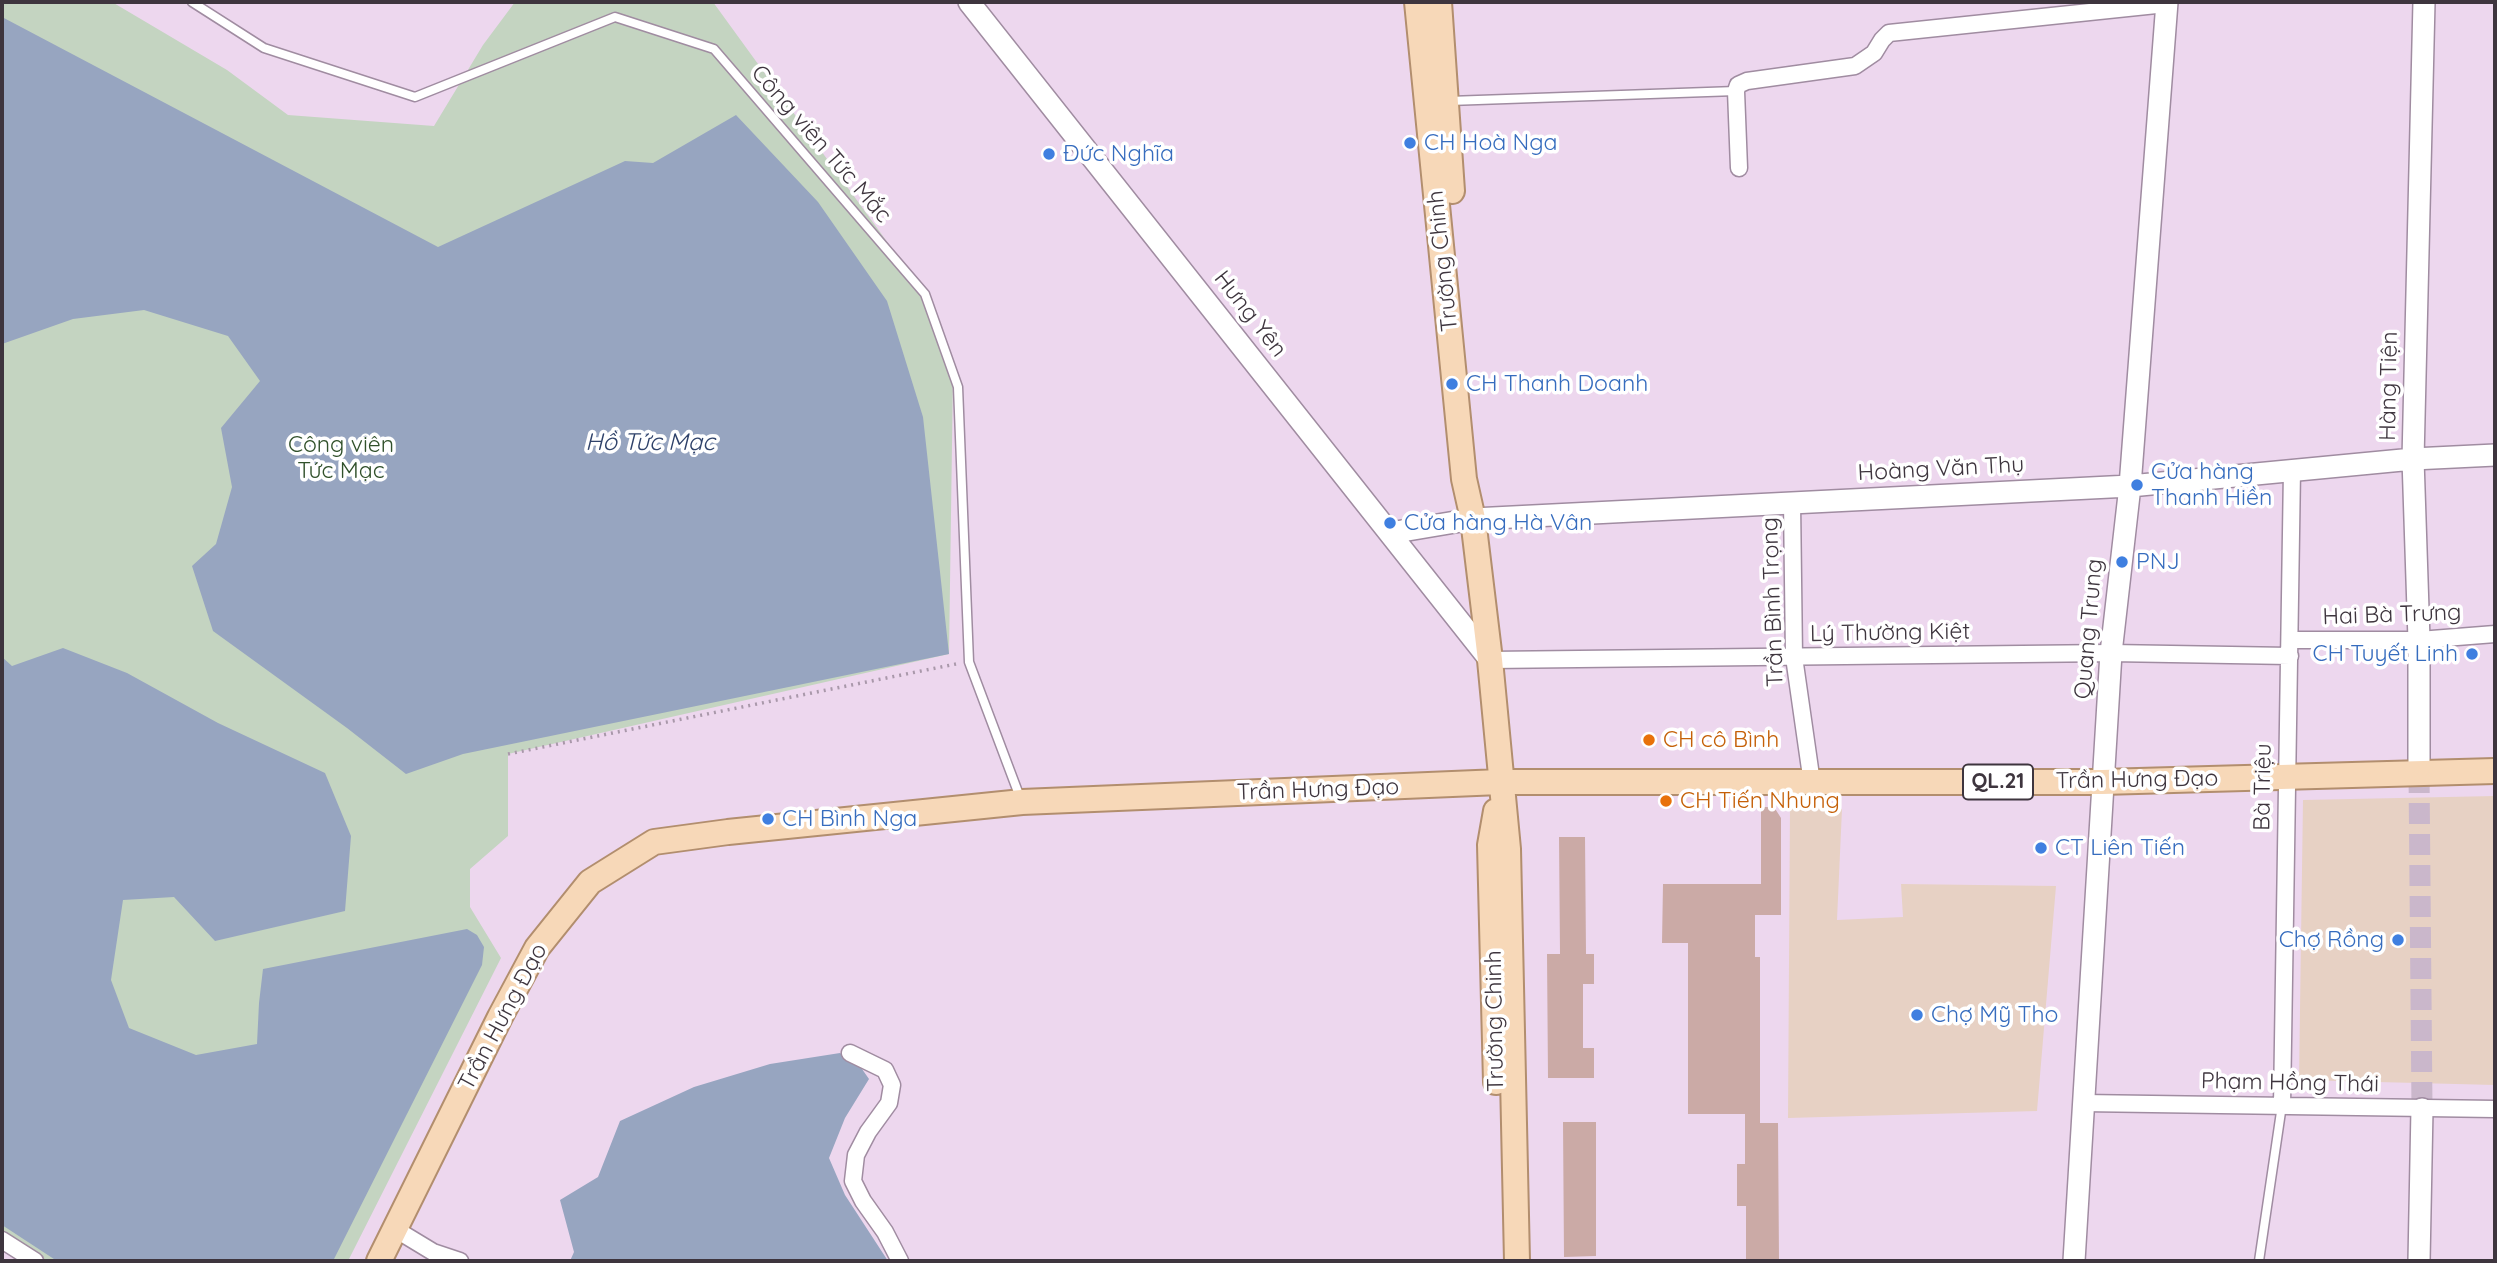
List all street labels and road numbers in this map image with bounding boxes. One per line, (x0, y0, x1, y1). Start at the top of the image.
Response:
street label: Công viên Tức Mắc (745, 60, 897, 228)
street label: Trường Chinh (1422, 189, 1464, 333)
street label: Hưng Yên (1208, 265, 1292, 363)
street label: Hàng Tiện (2374, 331, 2404, 441)
street label: Hoàng Văn Thụ (1857, 451, 2025, 487)
street label: Trần Bình Trọng (1756, 517, 1790, 687)
street label: Quang Trung (2069, 558, 2109, 700)
street label: Hai Bà Trưng (2322, 599, 2462, 631)
street label: Lý Thường Kiệt (1810, 618, 1970, 648)
street label: Bà Triệu (2248, 743, 2278, 831)
road number: QL.21 (1963, 764, 2033, 800)
street label: Trần Hưng Đạo (2056, 765, 2218, 795)
street label: Trần Hưng Đạo (1236, 773, 1400, 807)
street label: Trần Hưng Đạo (453, 939, 553, 1095)
street label: Trường Chinh (1480, 950, 1510, 1092)
street label: Phạm Hồng Thái (2201, 1068, 2379, 1098)

